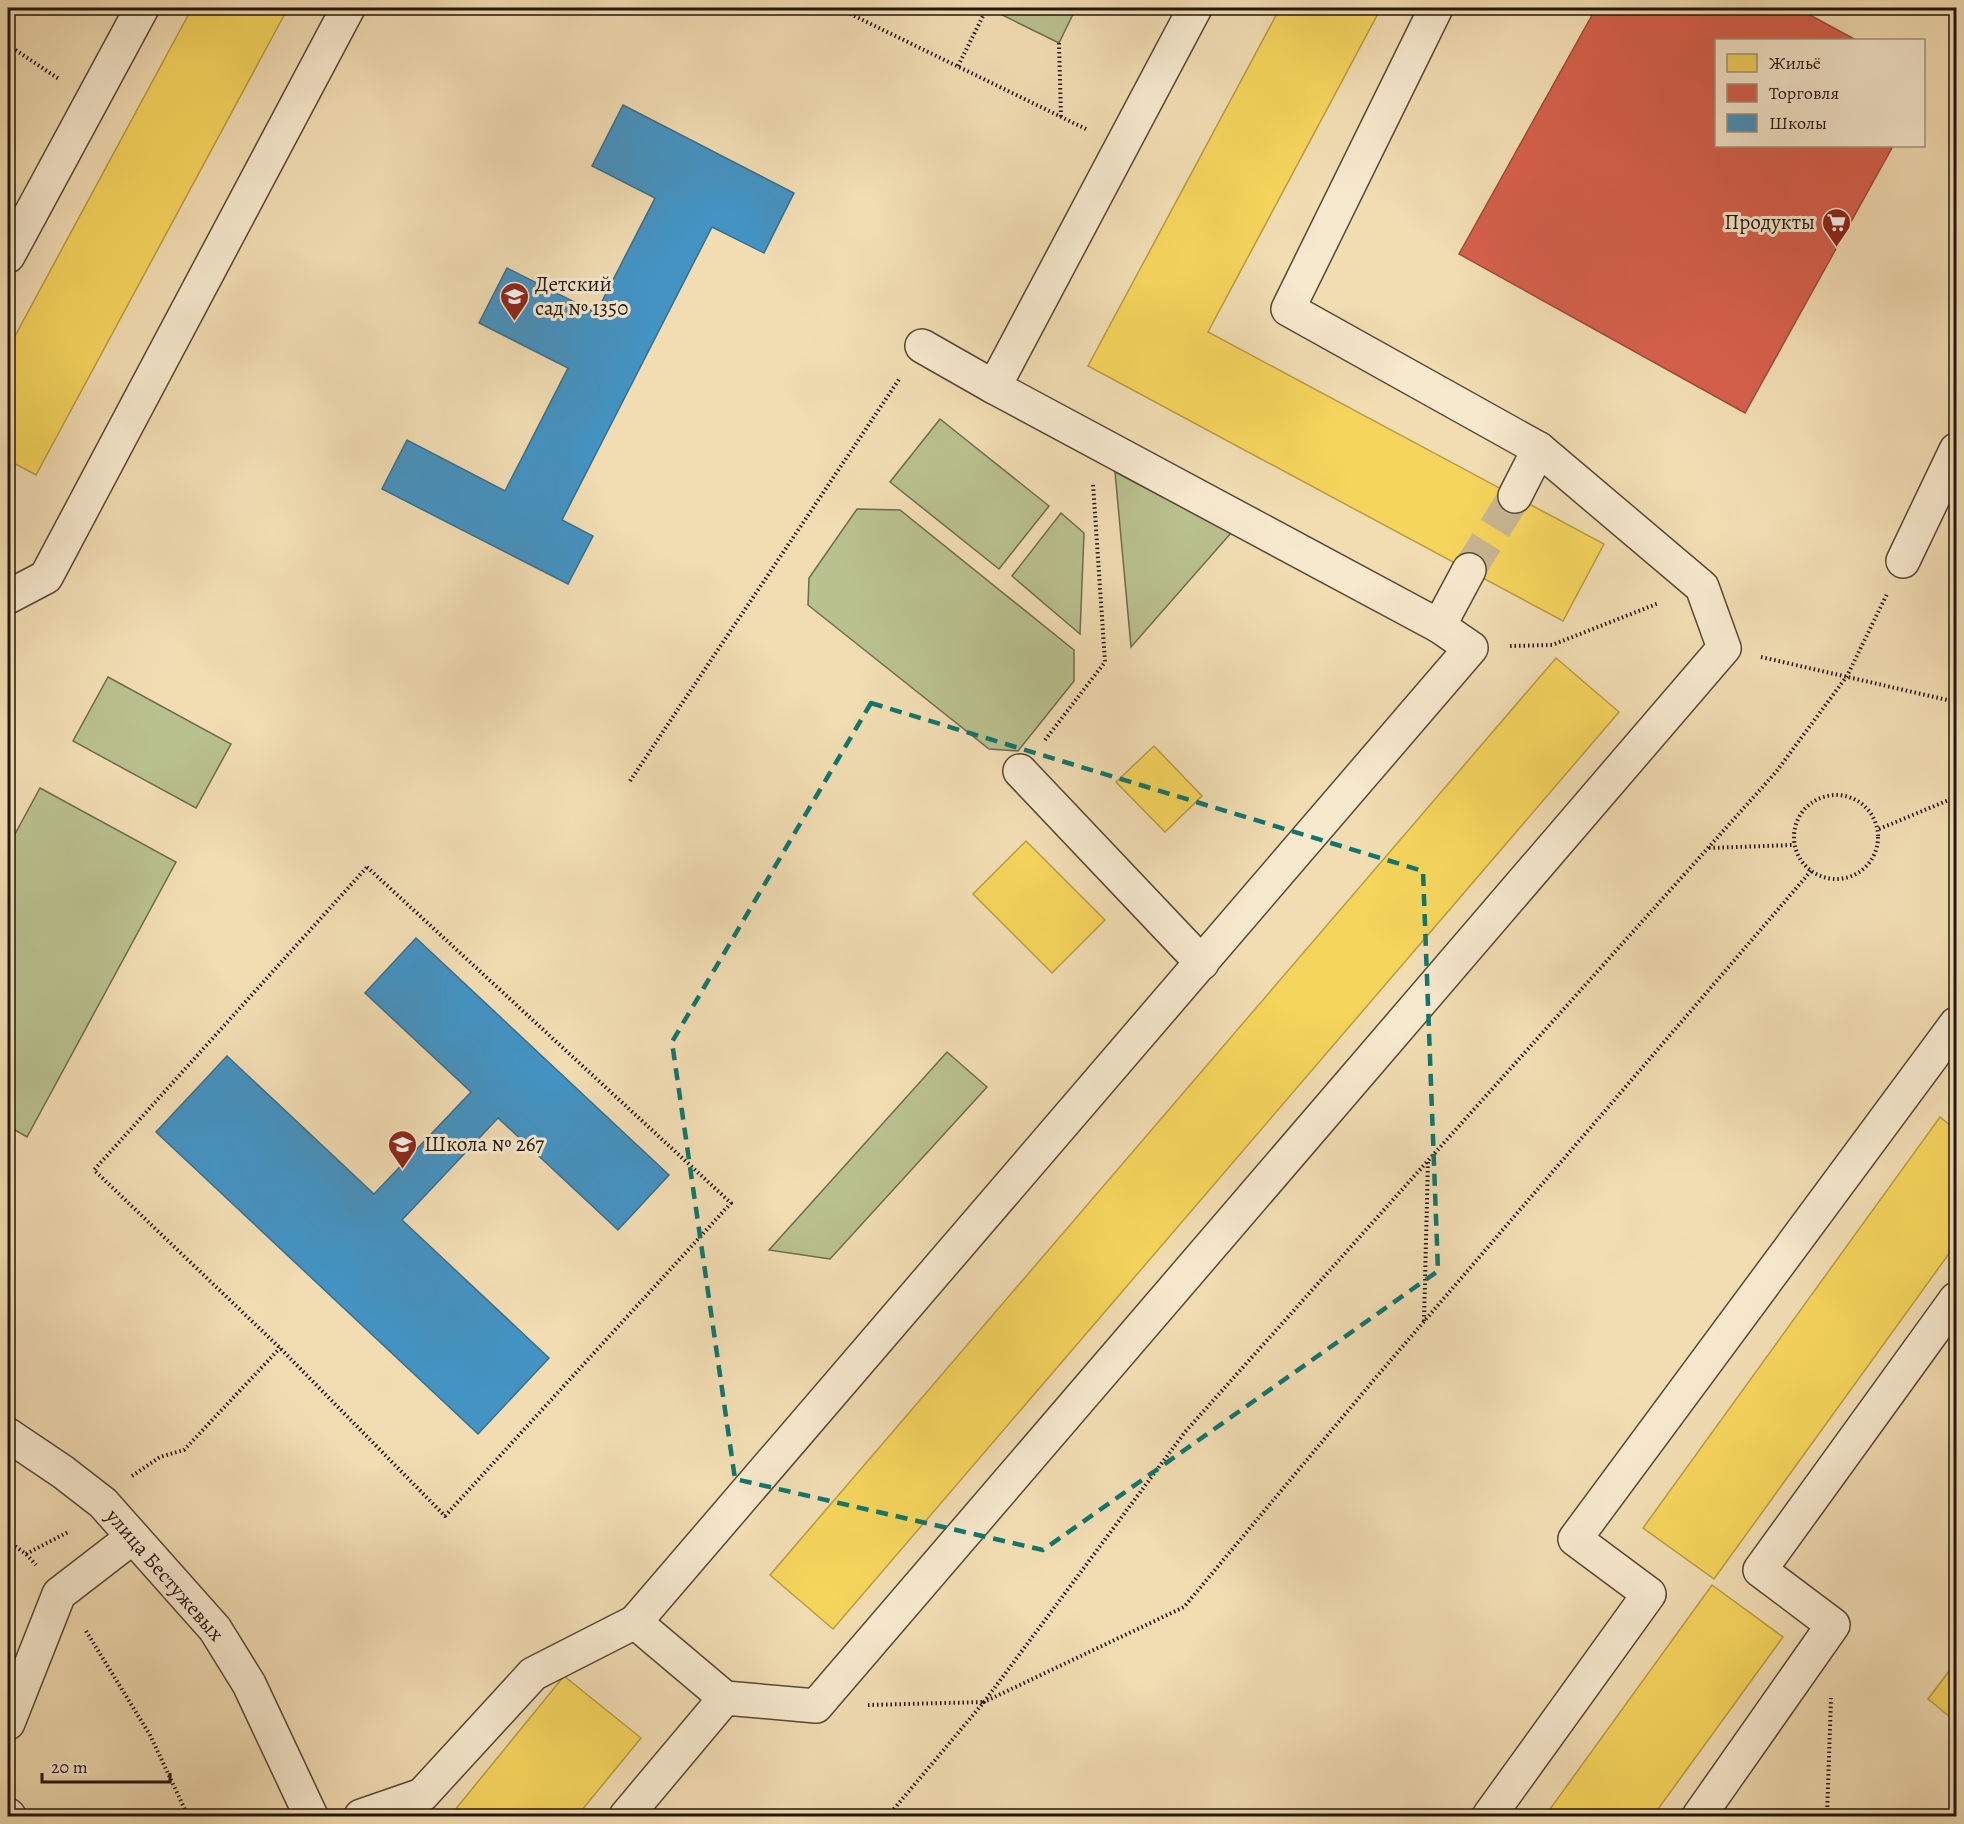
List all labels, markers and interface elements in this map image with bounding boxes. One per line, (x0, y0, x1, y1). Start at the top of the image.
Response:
legend (1715, 39, 1925, 147)
text: Жильё (1769, 51, 1821, 75)
text: Торговля (1769, 81, 1839, 105)
text: Школы (1769, 111, 1827, 135)
supermarket icon: Продукты (1820, 206, 1852, 248)
place label: Продукты (1724, 208, 1815, 236)
place label: Детский сад № 1350 (535, 270, 628, 322)
school or university icon: Детский сад № 1350 (498, 280, 530, 322)
school or university icon: Школа № 267 (387, 1128, 419, 1170)
place label: Школа № 267 (424, 1130, 544, 1158)
street label: улица Бестужевых (99, 1502, 231, 1648)
scale bar (42, 1746, 170, 1784)
text: 20 m (51, 1755, 88, 1779)

